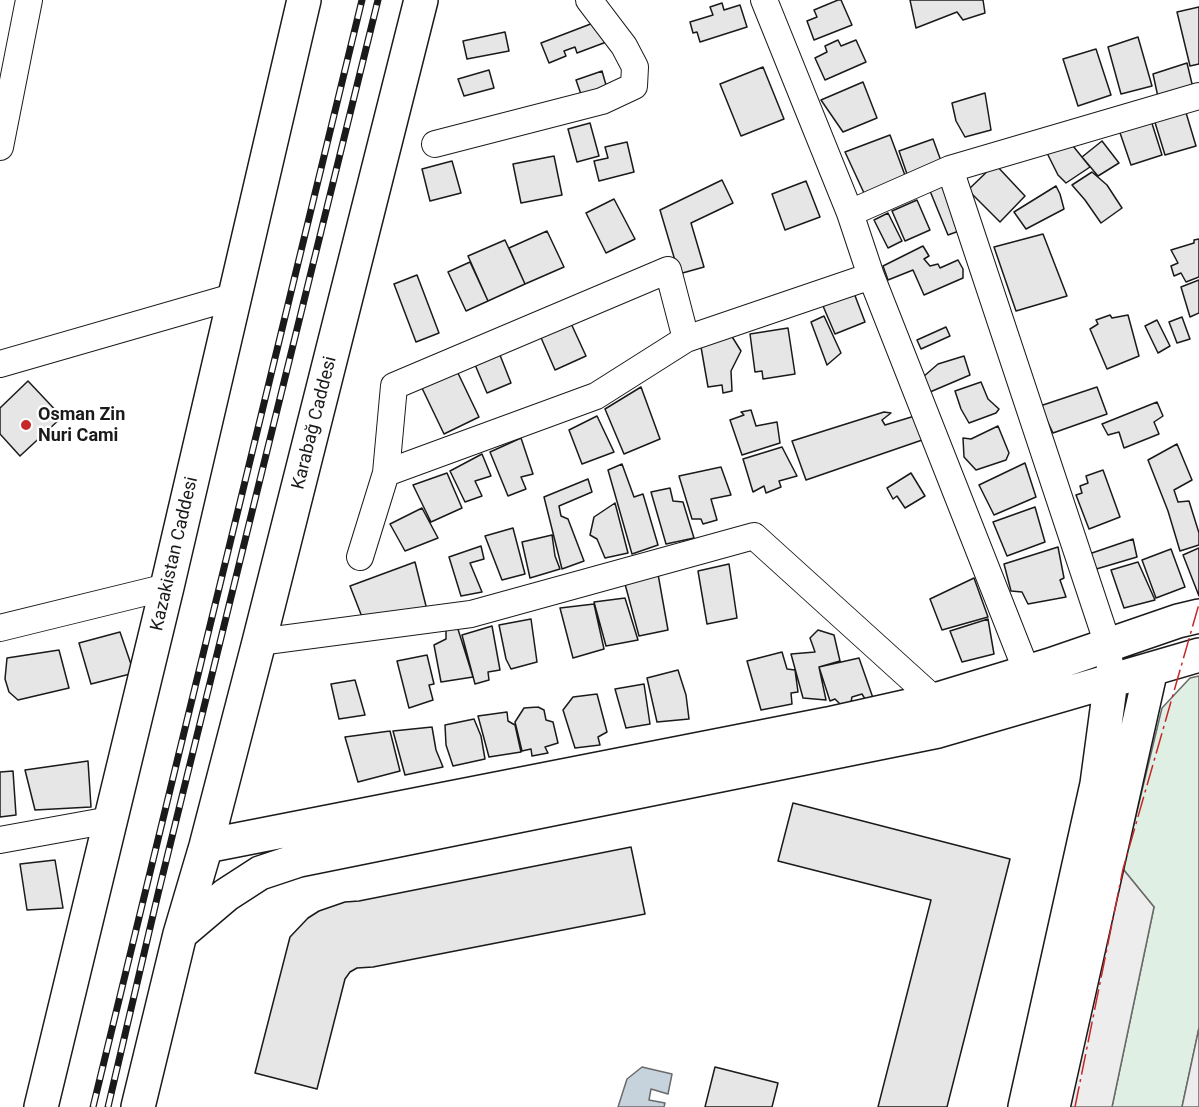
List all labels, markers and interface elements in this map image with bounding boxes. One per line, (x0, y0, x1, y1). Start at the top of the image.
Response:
street label: Karabağ Caddesi (288, 354, 342, 492)
place label: Osman Zin Nuri Cami (38, 404, 125, 446)
marker: Osman Zin Nuri Cami (19, 418, 33, 432)
street label: Kazakistan Caddesi (147, 475, 203, 633)

